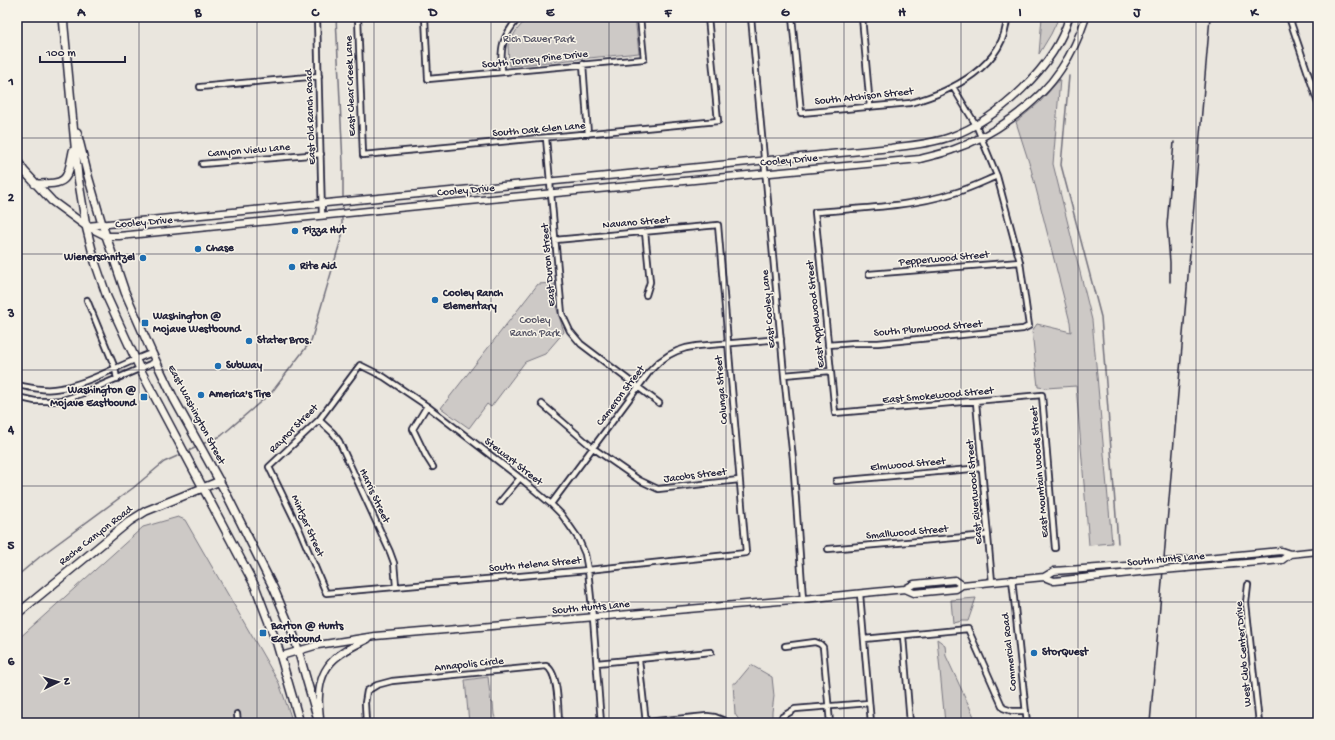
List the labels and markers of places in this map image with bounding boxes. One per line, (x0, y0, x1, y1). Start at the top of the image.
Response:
place label: Pizza Hut (302, 224, 347, 237)
marker: Pizza Hut (290, 226, 300, 236)
place label: Chase (205, 243, 235, 255)
marker: Chase (193, 244, 203, 254)
place label: Wienerschnitzel (63, 251, 136, 264)
marker: Wienerschnitzel (138, 253, 148, 263)
place label: Rite Aid (299, 260, 338, 273)
marker: Rite Aid (287, 262, 297, 272)
place label: Cooley Ranch Elementary (442, 288, 503, 313)
marker: Cooley Ranch Elementary (430, 295, 440, 305)
place label: Washington @ Mojave Westbound (152, 310, 242, 336)
marker: Washington @ Mojave Westbound (140, 318, 150, 328)
place label: Stater Bros. (257, 334, 312, 347)
marker: Stater Bros. (244, 336, 254, 346)
place label: Subway (226, 360, 263, 372)
marker: Subway (213, 361, 223, 371)
place label: Washington @ Mojave Eastbound (50, 384, 138, 410)
place label: America's Tire (208, 389, 272, 401)
marker: America's Tire (196, 390, 206, 400)
marker: Washington @ Mojave Eastbound (139, 392, 149, 402)
place label: Barton @ Hunts Eastbound (270, 620, 344, 646)
marker: Barton @ Hunts Eastbound (258, 628, 268, 638)
place label: StorQuest (1042, 646, 1089, 659)
marker: StorQuest (1029, 648, 1039, 658)

